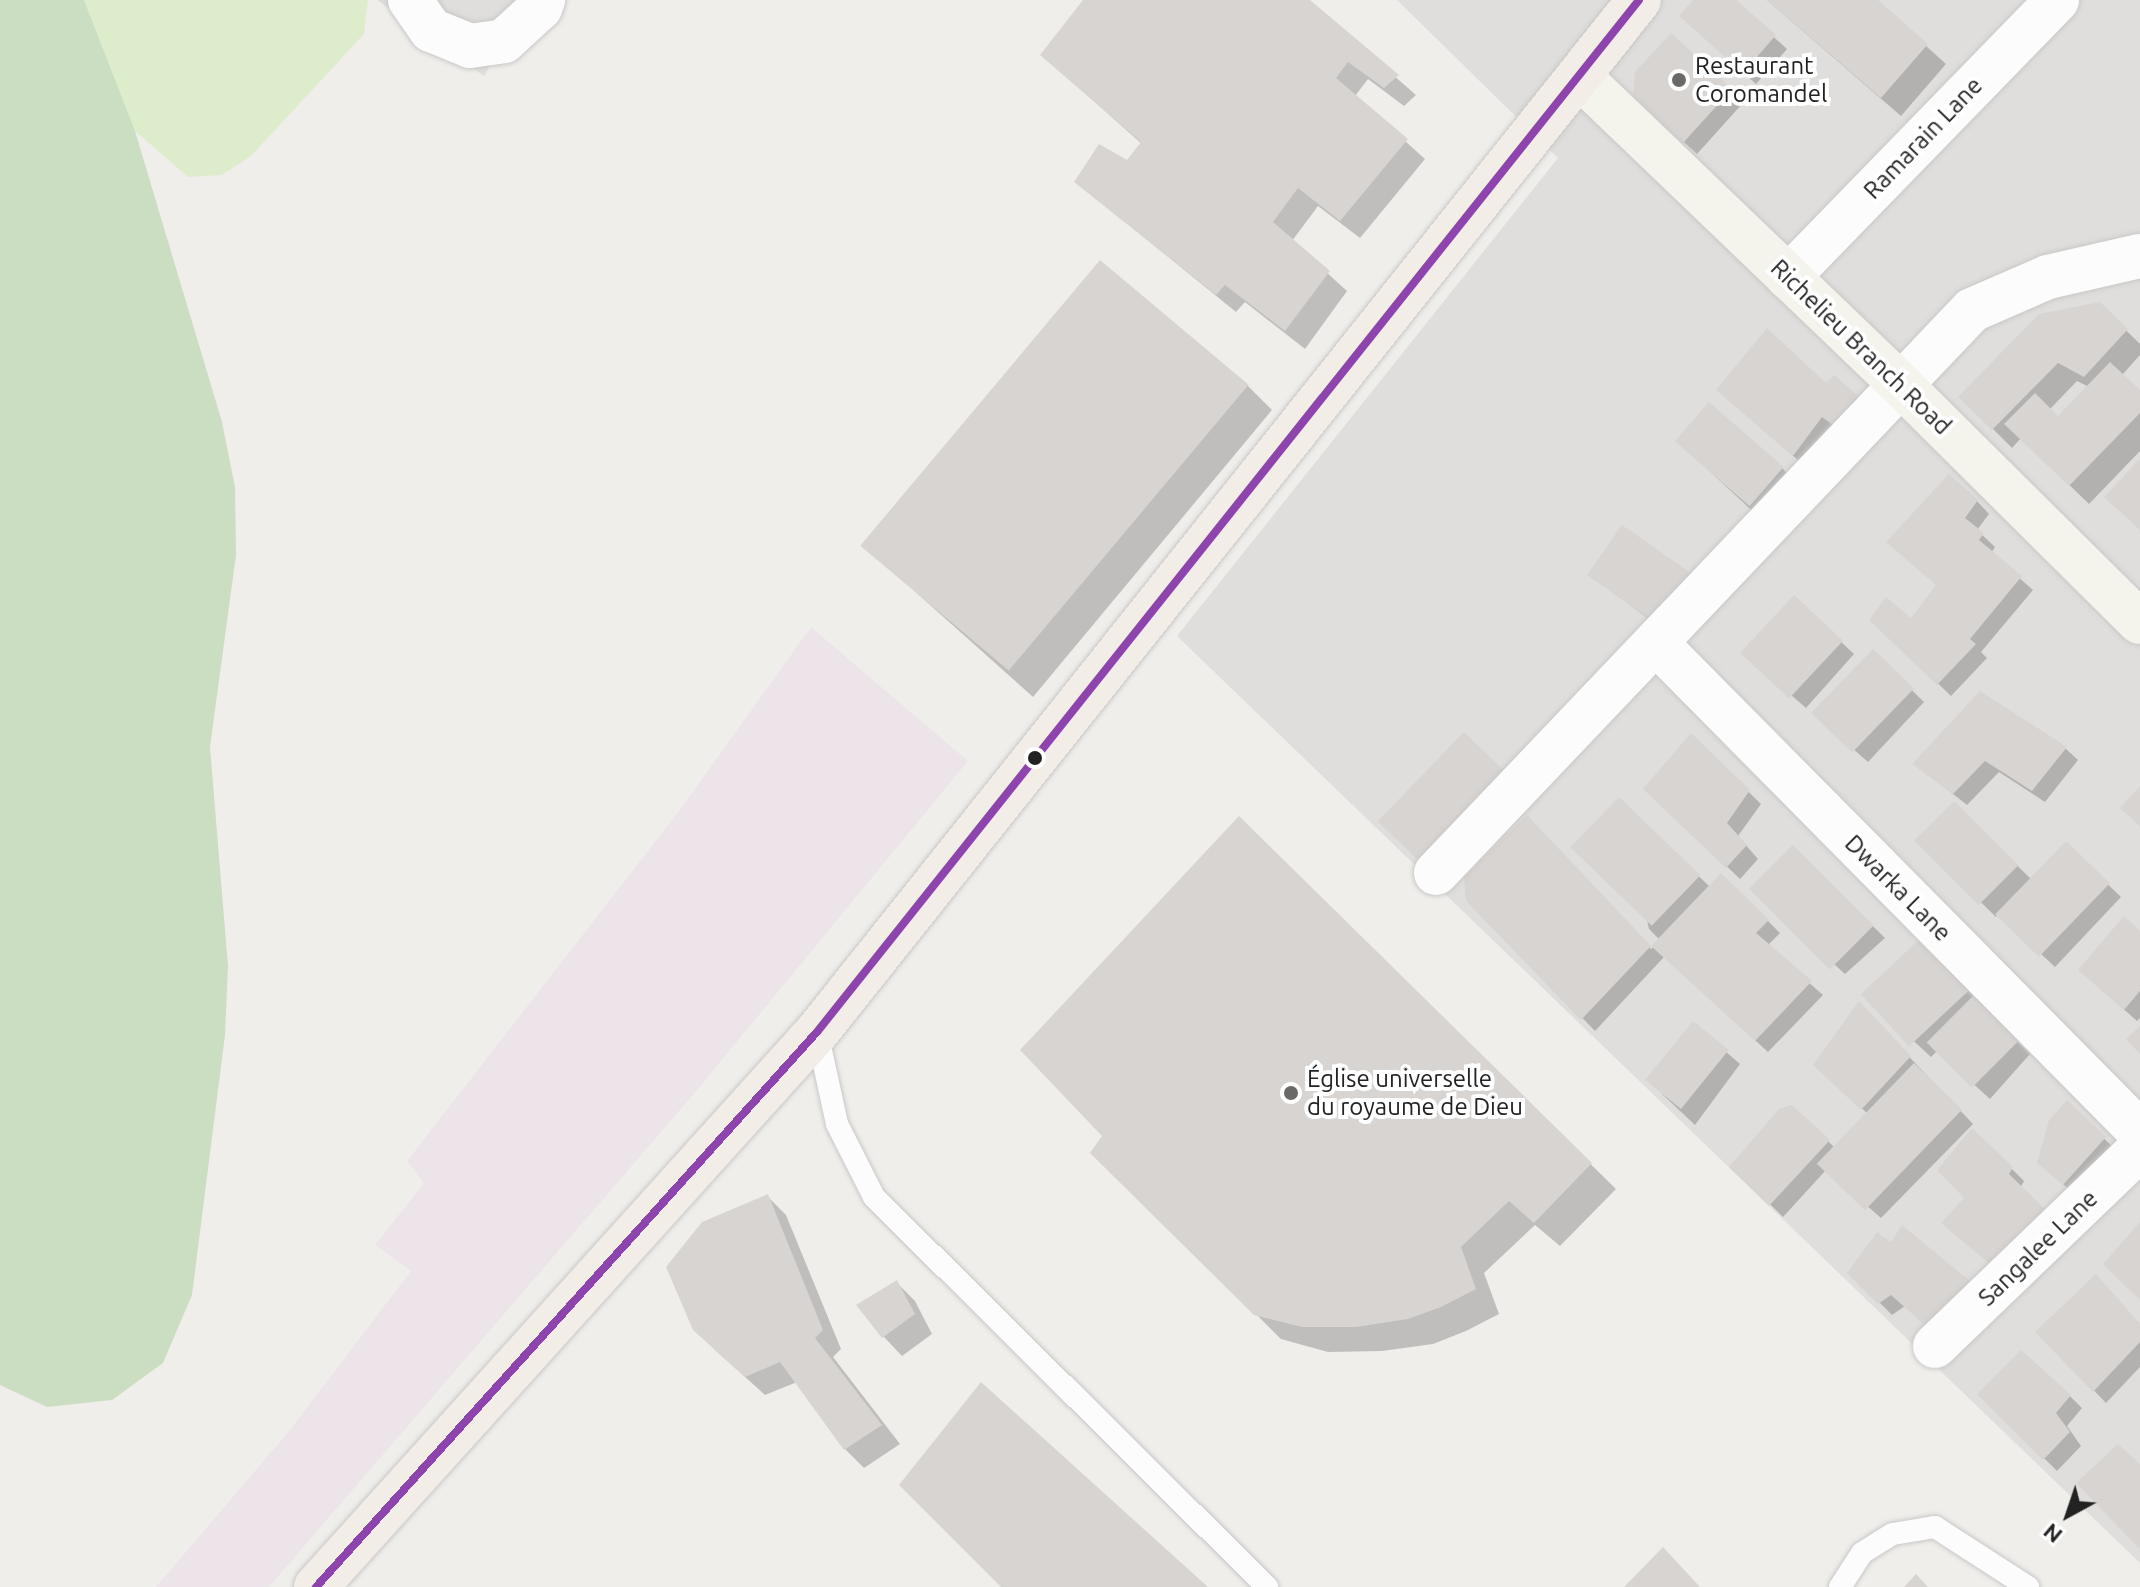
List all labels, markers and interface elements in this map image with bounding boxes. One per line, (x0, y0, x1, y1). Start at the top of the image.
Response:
place label: Restaurant Coromandel (1695, 52, 1827, 108)
marker: Restaurant Coromandel (1670, 71, 1688, 89)
street label: Ramarain Lane (1858, 71, 1988, 205)
street label: Richelieu Branch Road (1765, 253, 1957, 441)
unlabelled marker (1027, 750, 1043, 766)
street label: Dwarka Lane (1839, 829, 1957, 947)
place label: Église universelle du royaume de Dieu (1307, 1065, 1523, 1121)
marker: Église universelle du royaume de Dieu (1282, 1084, 1300, 1102)
street label: Sangalee Lane (1972, 1184, 2104, 1312)
north arrow (2028, 1475, 2108, 1555)
text: N (2038, 1519, 2067, 1549)

